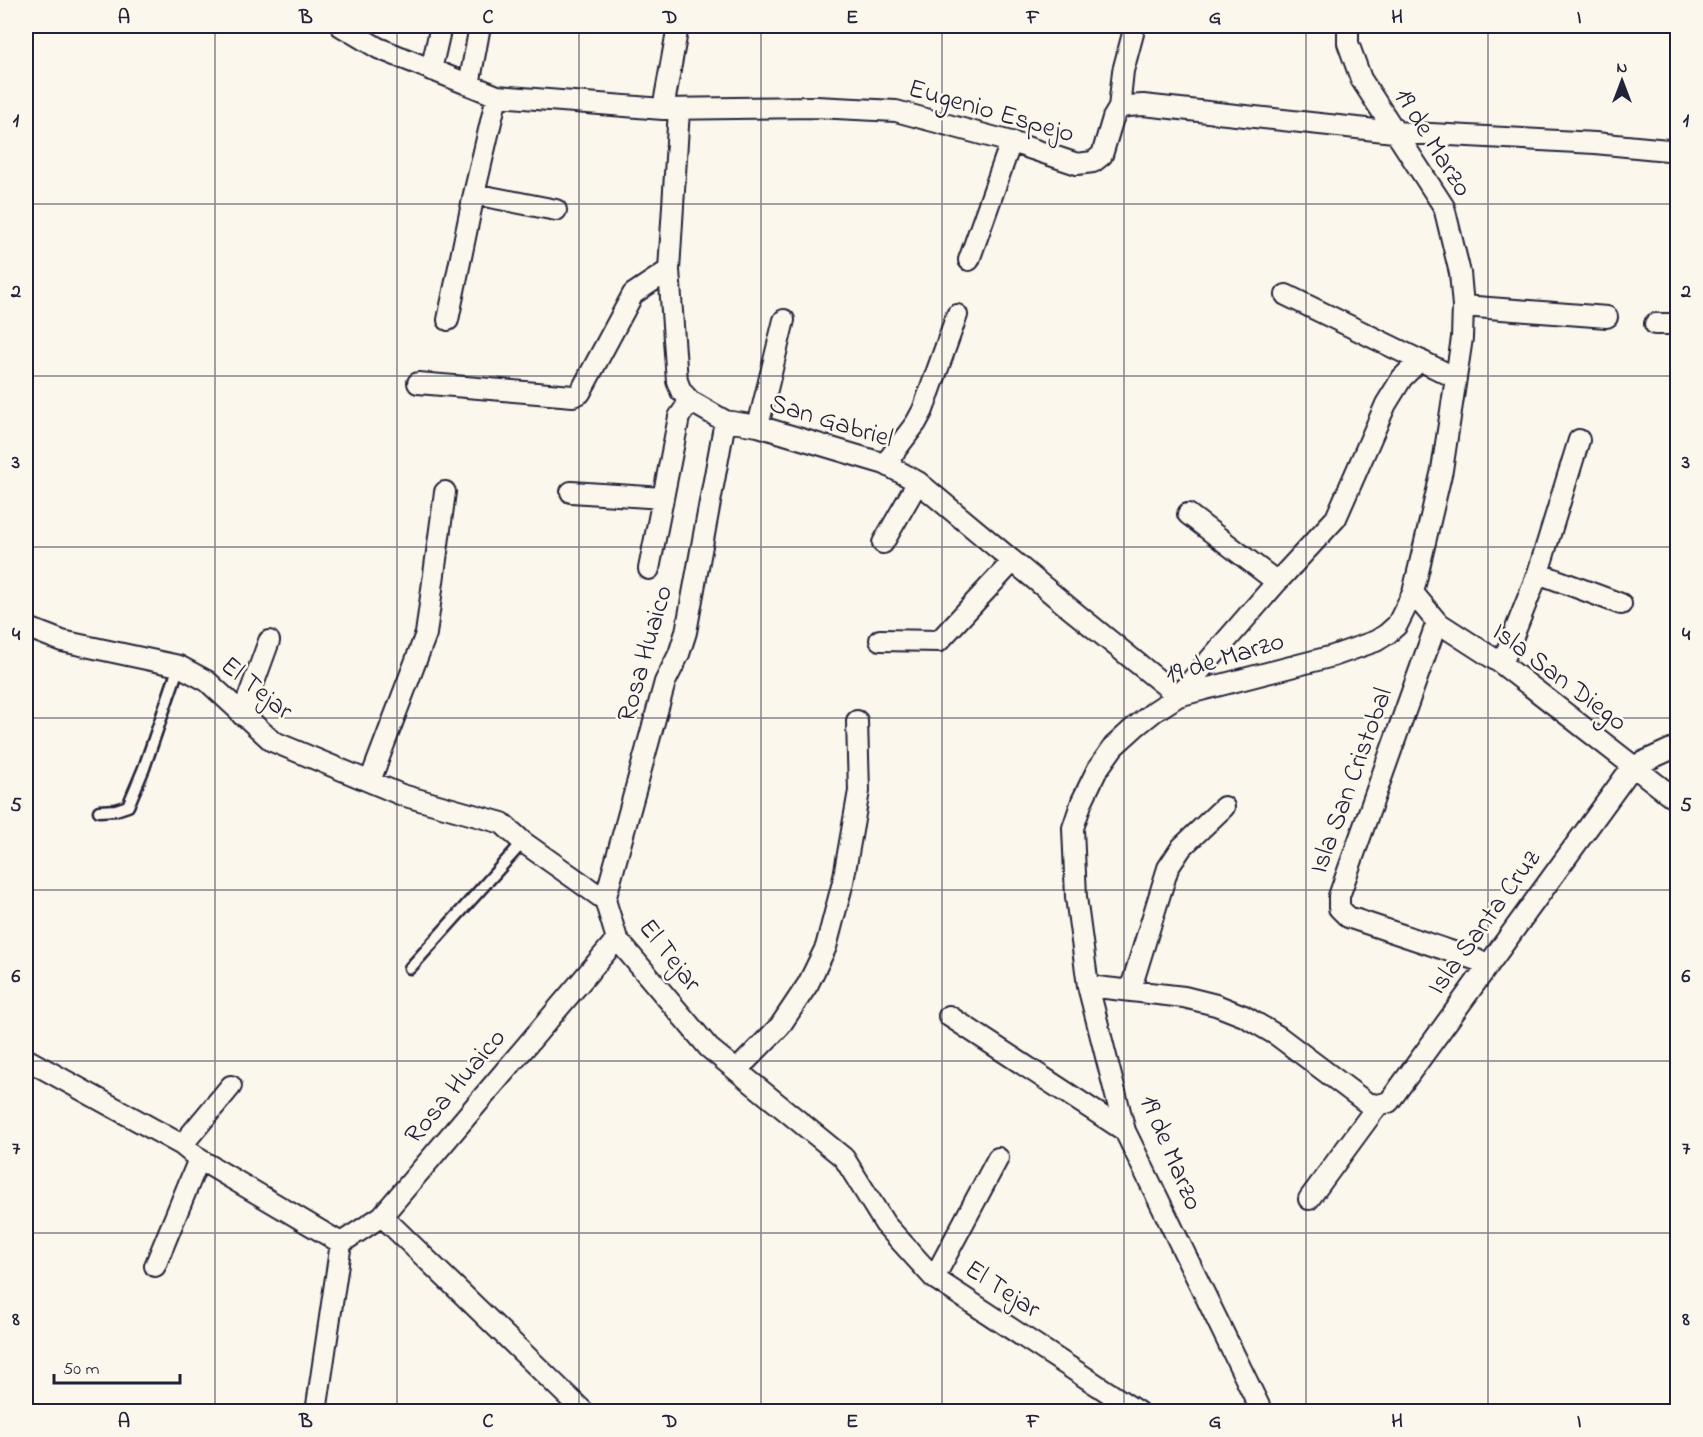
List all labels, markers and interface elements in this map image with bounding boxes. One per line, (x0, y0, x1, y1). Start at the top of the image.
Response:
text: A (118, 4, 130, 33)
text: B (298, 4, 313, 33)
text: C (483, 4, 494, 33)
text: D (662, 4, 677, 33)
text: E (846, 4, 858, 33)
text: F (1026, 4, 1040, 33)
text: G (1209, 4, 1222, 33)
text: H (1391, 4, 1403, 33)
text: I (1577, 4, 1582, 33)
north arrow (1592, 51, 1652, 111)
text: N (1617, 56, 1628, 80)
street label: Eugenio Espejo (903, 70, 1079, 154)
street label: 19 de Marzo (1383, 81, 1481, 205)
text: 1 (13, 107, 20, 136)
text: 1 (1683, 107, 1690, 136)
text: 2 (10, 278, 21, 307)
text: 2 (1680, 278, 1691, 307)
street label: San Gabriel (764, 385, 898, 459)
text: 3 (11, 449, 20, 478)
text: 3 (1681, 449, 1690, 478)
street label: Rosa Huaico (608, 581, 684, 727)
street label: Isla San Diego (1483, 614, 1635, 742)
text: 4 (12, 621, 21, 650)
text: 4 (1682, 621, 1691, 650)
street label: 19 de Marzo (1161, 622, 1289, 696)
street label: El Tejar (211, 648, 301, 731)
street label: Isla San Cristobal (1300, 683, 1404, 879)
text: 5 (10, 792, 22, 821)
text: 5 (1680, 792, 1692, 821)
street label: Isla Santa Cruz (1419, 842, 1552, 1004)
street label: El Tejar (628, 911, 710, 1001)
text: 6 (12, 963, 21, 992)
text: 6 (1682, 963, 1691, 992)
street label: Rosa Huaico (396, 1021, 516, 1153)
street label: 19 de Marzo (1128, 1089, 1212, 1217)
text: 7 (12, 1135, 21, 1164)
text: 7 (1682, 1135, 1691, 1164)
street label: El Tejar (956, 1251, 1048, 1329)
text: 8 (11, 1306, 20, 1335)
text: 8 (1681, 1306, 1690, 1335)
scale bar (54, 1347, 180, 1385)
text: 50 m (63, 1357, 100, 1383)
text: A (118, 1408, 130, 1437)
text: B (298, 1408, 313, 1437)
text: C (483, 1408, 494, 1437)
text: D (662, 1408, 677, 1437)
text: E (846, 1408, 858, 1437)
text: F (1026, 1408, 1040, 1437)
text: G (1209, 1408, 1222, 1437)
text: H (1391, 1408, 1403, 1437)
text: I (1577, 1408, 1582, 1437)

